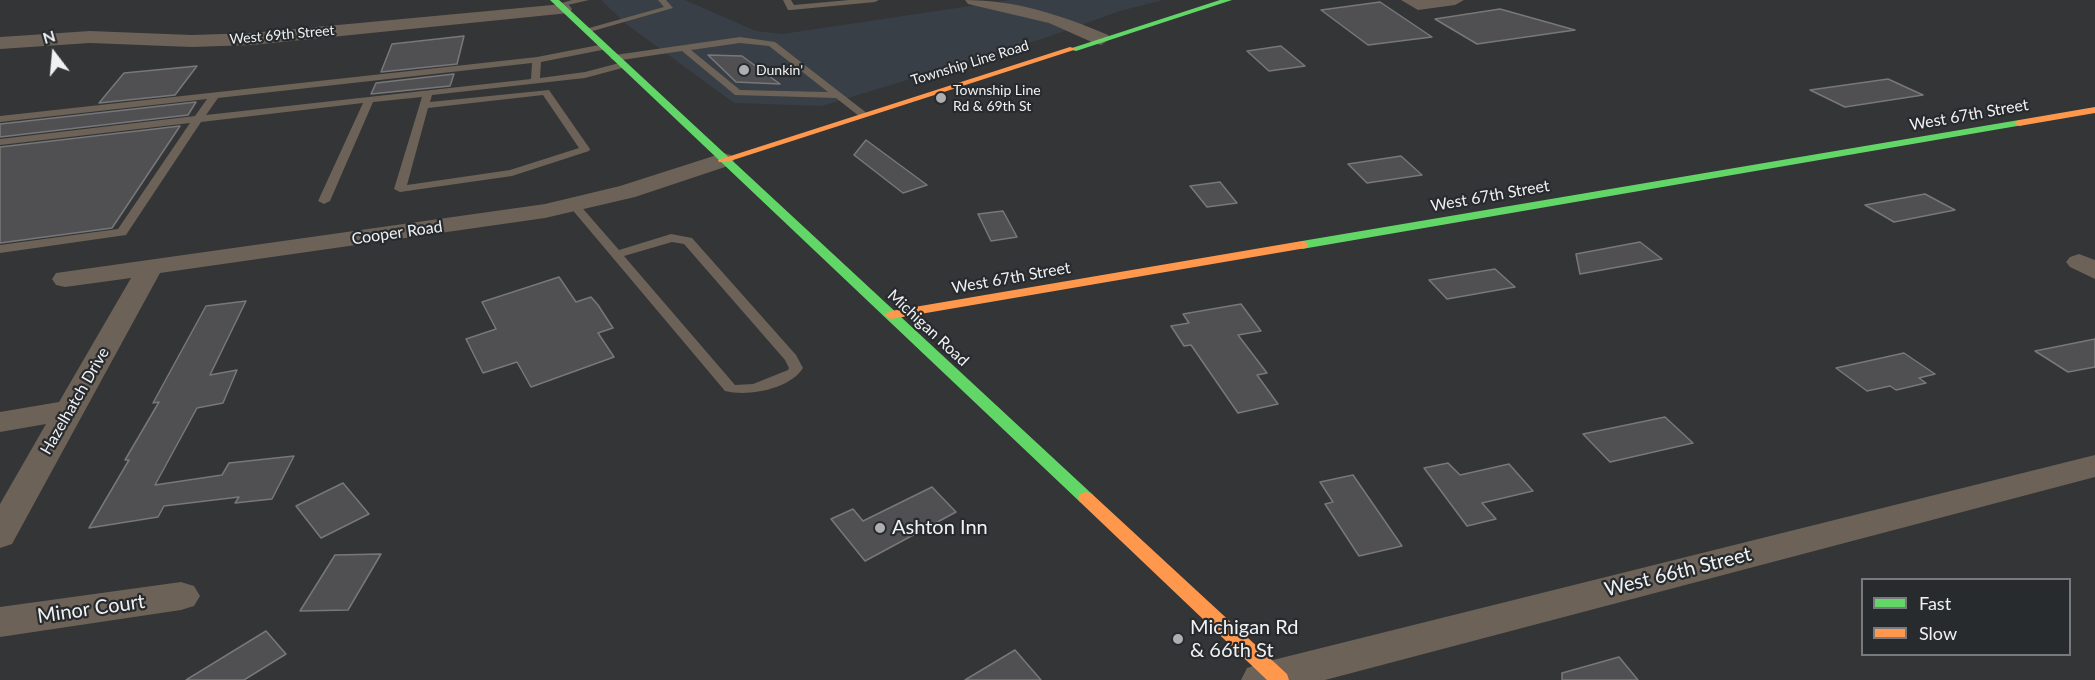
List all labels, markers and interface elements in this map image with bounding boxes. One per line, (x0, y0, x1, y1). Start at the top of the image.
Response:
street label: West 69th Street (229, 22, 335, 48)
north arrow (24, 24, 84, 84)
text: N (40, 25, 57, 47)
street label: Township Line Road (909, 37, 1031, 89)
place label: Dunkin' (756, 62, 803, 78)
marker: Dunkin' (737, 63, 751, 77)
place label: Township Line Rd & 69th St (953, 82, 1041, 114)
marker: Township Line Rd & 69th St (934, 91, 948, 105)
street label: West 67th Street (1908, 95, 2030, 135)
street label: West 67th Street (1429, 176, 1551, 216)
street label: Cooper Road (350, 217, 444, 249)
street label: West 67th Street (950, 258, 1072, 298)
street label: Michigan Road (884, 286, 972, 370)
street label: Hazelhatch Drive (37, 344, 113, 458)
place label: Ashton Inn (892, 516, 988, 540)
marker: Ashton Inn (873, 521, 887, 535)
street label: West 66th Street (1602, 542, 1754, 602)
legend (1861, 578, 2071, 656)
street label: Minor Court (36, 590, 146, 628)
text: Fast (1919, 592, 1951, 614)
place label: Michigan Rd & 66th St (1190, 616, 1299, 663)
text: Slow (1919, 622, 1957, 644)
marker: Michigan Rd & 66th St (1171, 632, 1185, 646)

